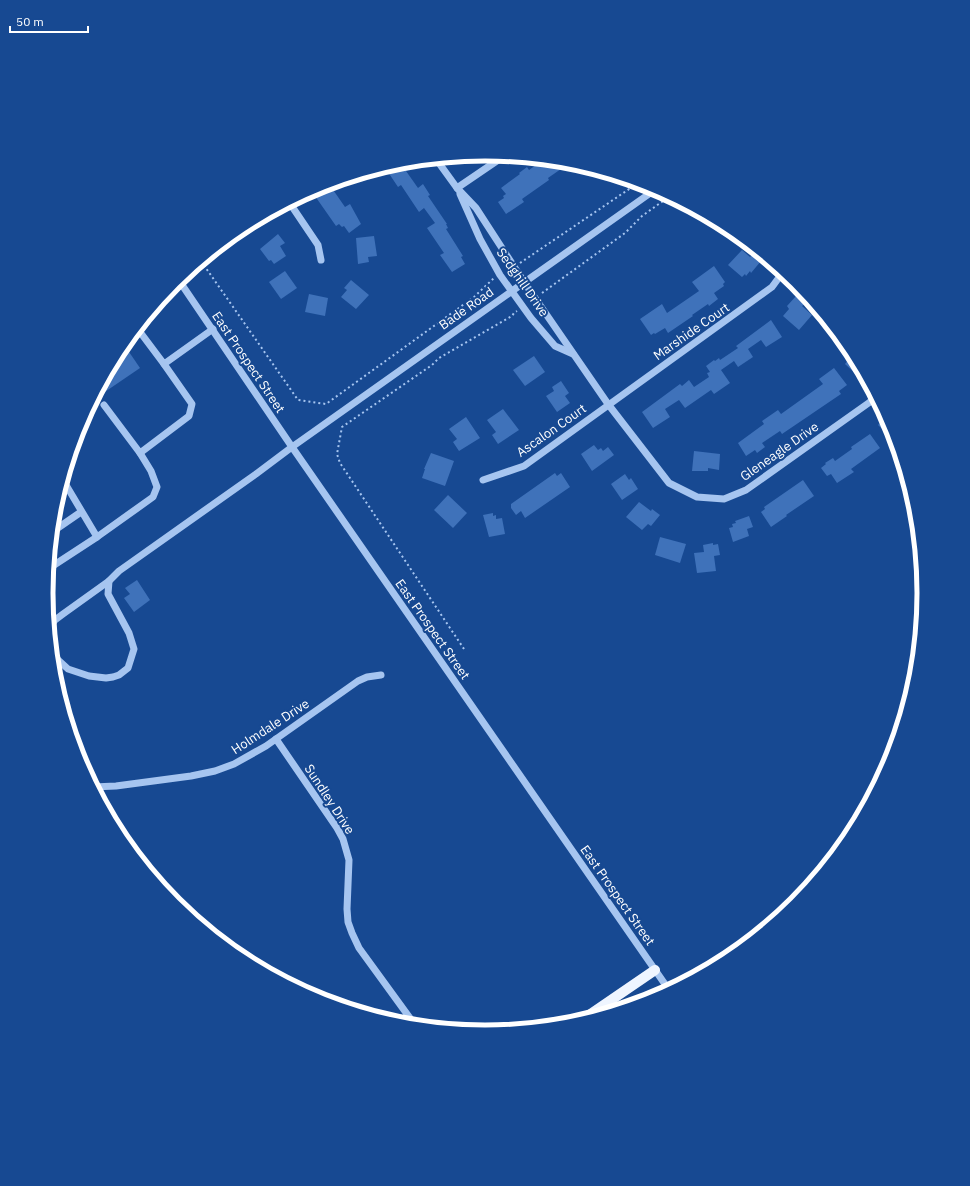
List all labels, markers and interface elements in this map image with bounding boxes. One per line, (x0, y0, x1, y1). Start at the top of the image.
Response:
scale bar (10, 8, 88, 34)
text: 50 m (16, 14, 44, 29)
street label: Sedghill Drive (493, 245, 552, 320)
street label: Bade Road (436, 283, 497, 333)
street label: Marshide Court (650, 299, 733, 364)
street label: East Prospect Street (208, 308, 289, 416)
street label: Ascalon Court (513, 400, 590, 461)
street label: Gleneagle Drive (737, 418, 822, 485)
street label: East Prospect Street (392, 576, 474, 683)
street label: Holmdale Drive (228, 695, 313, 758)
street label: Sundley Drive (301, 761, 359, 838)
street label: East Prospect Street (577, 842, 659, 949)

